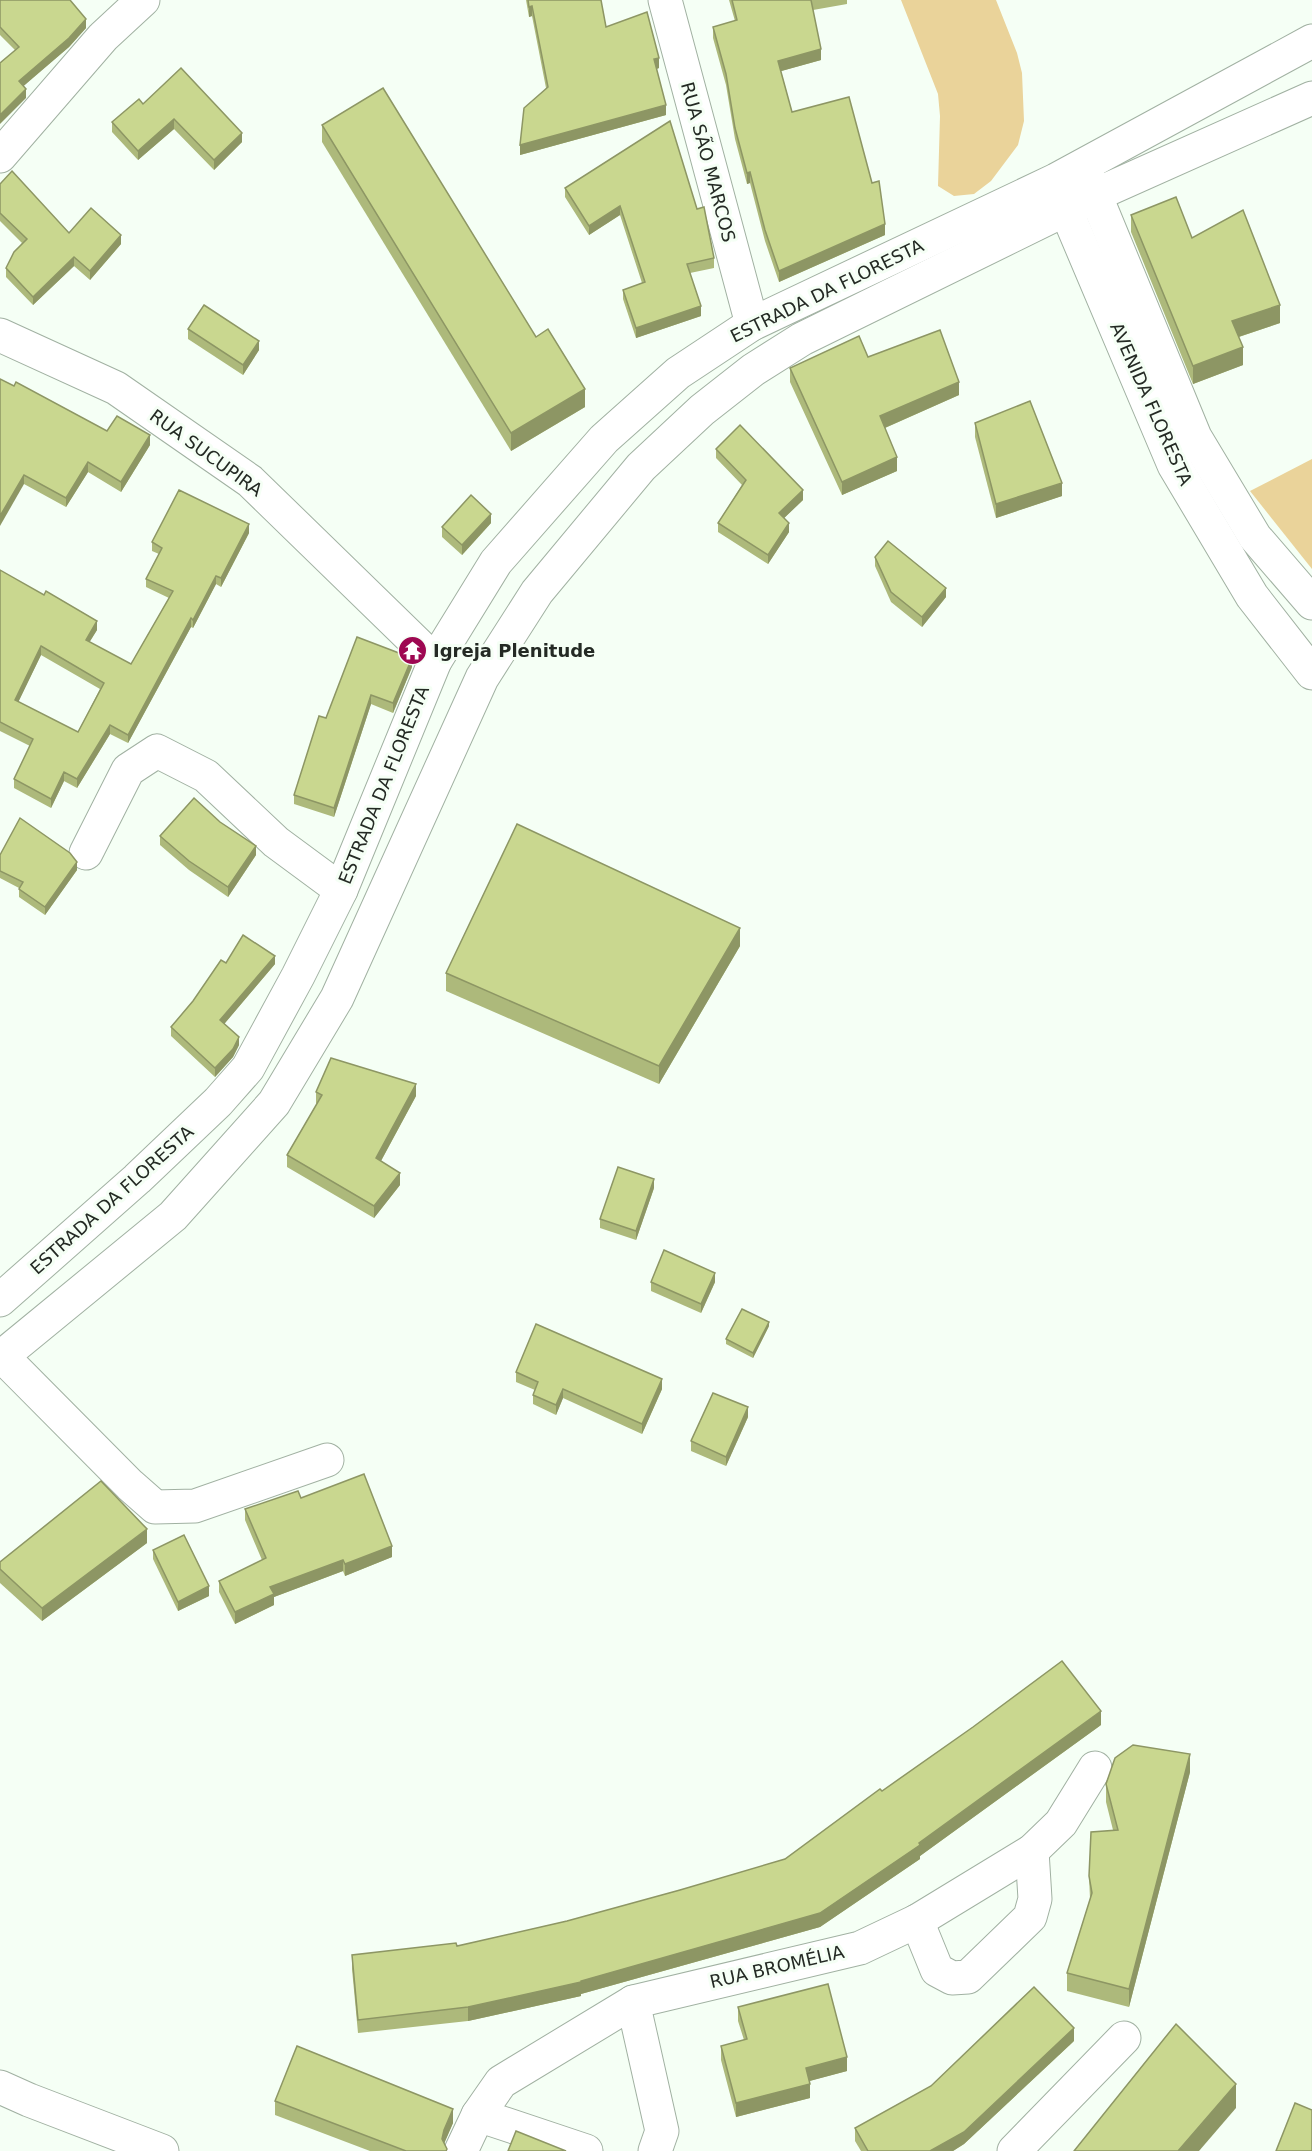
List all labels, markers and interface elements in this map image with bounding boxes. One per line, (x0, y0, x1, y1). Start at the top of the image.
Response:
street label: RUA SÃO MARCOS (677, 79, 740, 244)
street label: ESTRADA DA FLORESTA (727, 234, 927, 346)
street label: AVENIDA FLORESTA (1106, 319, 1197, 489)
street label: RUA SUCUPIRA (146, 405, 267, 501)
temple icon: Igreja Plenitude (396, 635, 428, 667)
place label: Igreja Plenitude (433, 640, 595, 661)
street label: ESTRADA DA FLORESTA (334, 682, 433, 887)
street label: ESTRADA DA FLORESTA (26, 1120, 198, 1278)
street label: RUA BROMÉLIA (708, 1941, 847, 1992)

